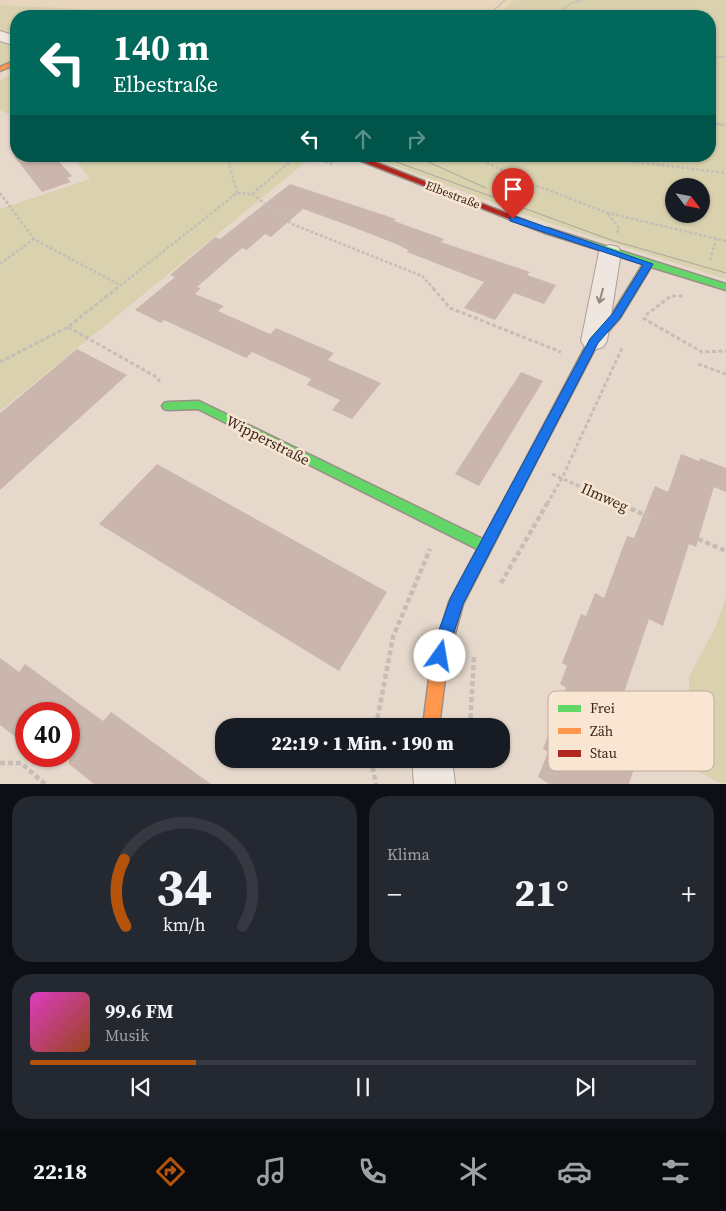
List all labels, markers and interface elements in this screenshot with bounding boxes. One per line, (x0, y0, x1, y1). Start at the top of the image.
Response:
text: 140 m (113, 24, 209, 72)
icon: left (30, 30, 95, 95)
text: Elbestraße (113, 69, 218, 99)
icon: left (296, 125, 324, 153)
icon: ahead (349, 125, 377, 153)
icon: right (402, 125, 430, 153)
pin (492, 168, 534, 219)
icon: arrive (499, 175, 527, 203)
street label: Elbestraße (423, 177, 483, 213)
north arrow (665, 178, 710, 222)
map controls (665, 178, 710, 223)
one-way arrow (596, 288, 605, 304)
street label: Wipperstraße (223, 410, 314, 470)
street label: Ilmweg (578, 477, 632, 517)
position arrow (413, 629, 465, 681)
legend (548, 691, 714, 771)
text: Frei (590, 698, 615, 718)
speed limit sign: 40 (15, 702, 80, 767)
text: Zäh (590, 721, 613, 741)
text: 22:19 · 1 Min. · 190 m (271, 730, 454, 756)
text: Stau (590, 743, 617, 763)
text: Klima (387, 843, 430, 865)
text: 34 (156, 851, 213, 922)
text: 21° (514, 867, 569, 919)
text: − (387, 875, 402, 913)
text: + (681, 875, 696, 913)
text: km/h (163, 912, 206, 937)
text: 99.6 FM (105, 998, 174, 1024)
text: Musik (105, 1024, 149, 1046)
icon: previous (127, 1073, 155, 1101)
icon: pause (349, 1073, 377, 1101)
icon: next (571, 1073, 599, 1101)
icon: directions (153, 1154, 188, 1189)
icon: music (254, 1154, 289, 1189)
icon: phone (355, 1154, 390, 1189)
icon: climate (456, 1154, 491, 1189)
icon: car (557, 1154, 592, 1189)
icon: filters (658, 1154, 693, 1189)
text: 22:18 (33, 1156, 87, 1186)

